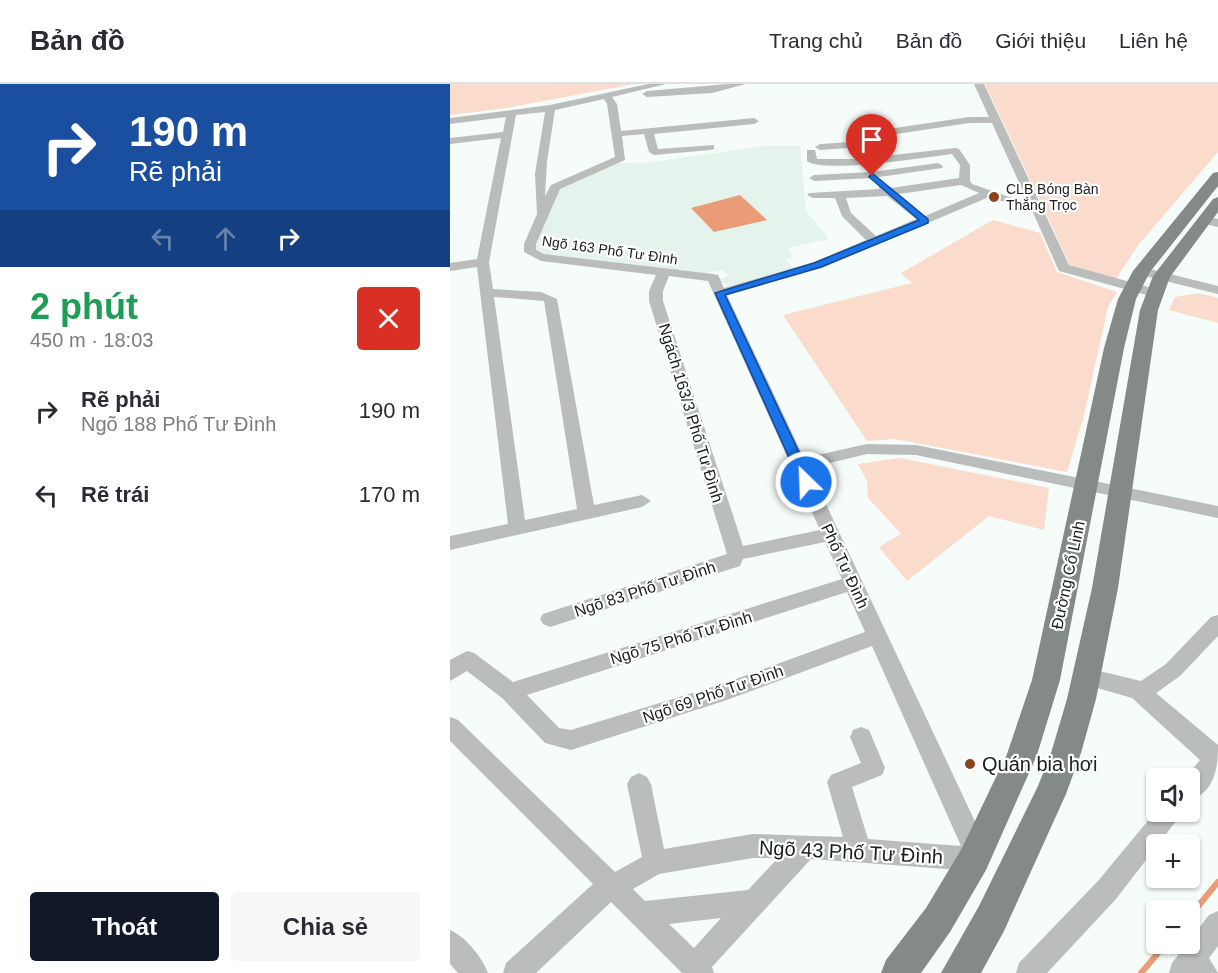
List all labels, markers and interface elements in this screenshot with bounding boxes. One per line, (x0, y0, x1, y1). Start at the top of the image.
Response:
text: Bản đồ (30, 25, 125, 56)
text: Trang chủ (769, 29, 863, 52)
text: Bản đồ (896, 29, 962, 52)
text: Giới thiệu (995, 29, 1086, 52)
text: Liên hệ (1119, 29, 1188, 52)
icon: right (30, 108, 108, 186)
text: 190 m (129, 108, 248, 155)
pin (846, 114, 897, 176)
icon: arrive (855, 123, 888, 156)
text: Rẽ phải (129, 157, 222, 187)
place label: CLB Bóng Bàn Thắng Trọc (1006, 181, 1099, 213)
marker: CLB Bóng Bàn Thắng Trọc (987, 190, 1001, 204)
icon: left (146, 222, 179, 255)
icon: ahead (209, 222, 242, 255)
icon: right (272, 222, 305, 255)
street label: Ngõ 163 Phố Tư Đình (541, 233, 679, 267)
text: 2 phút (30, 286, 138, 327)
button: close (357, 287, 420, 350)
street label: Ngách 163/3 Phố Tư Đình (656, 321, 726, 505)
text: 450 m · 18:03 (30, 329, 153, 351)
text: Rẽ phải (81, 387, 160, 412)
icon: right (30, 395, 63, 428)
text: 190 m (359, 398, 420, 423)
text: Ngõ 188 Phố Tư Đình (81, 413, 276, 435)
position arrow (774, 450, 838, 514)
icon: left (30, 479, 63, 512)
text: Rẽ trái (81, 482, 149, 507)
text: 170 m (359, 482, 420, 507)
street label: Đường Cổ Linh (1048, 519, 1088, 631)
street label: Phố Tư Đình (818, 521, 872, 611)
street label: Ngõ 83 Phố Tư Đình (572, 558, 718, 620)
street label: Ngõ 75 Phố Tư Đình (608, 608, 754, 668)
street label: Ngõ 69 Phố Tư Đình (641, 662, 785, 726)
place label: Quán bia hơi (982, 753, 1097, 775)
marker: Quán bia hơi (963, 757, 977, 771)
map controls (1146, 768, 1200, 954)
button: sound (1146, 768, 1200, 822)
button: + (1146, 834, 1200, 888)
street label: Ngõ 43 Phố Tư Đình (758, 836, 944, 868)
button: Thoát (30, 892, 219, 961)
button: Chia sẻ (231, 892, 420, 961)
button: − (1146, 900, 1200, 954)

